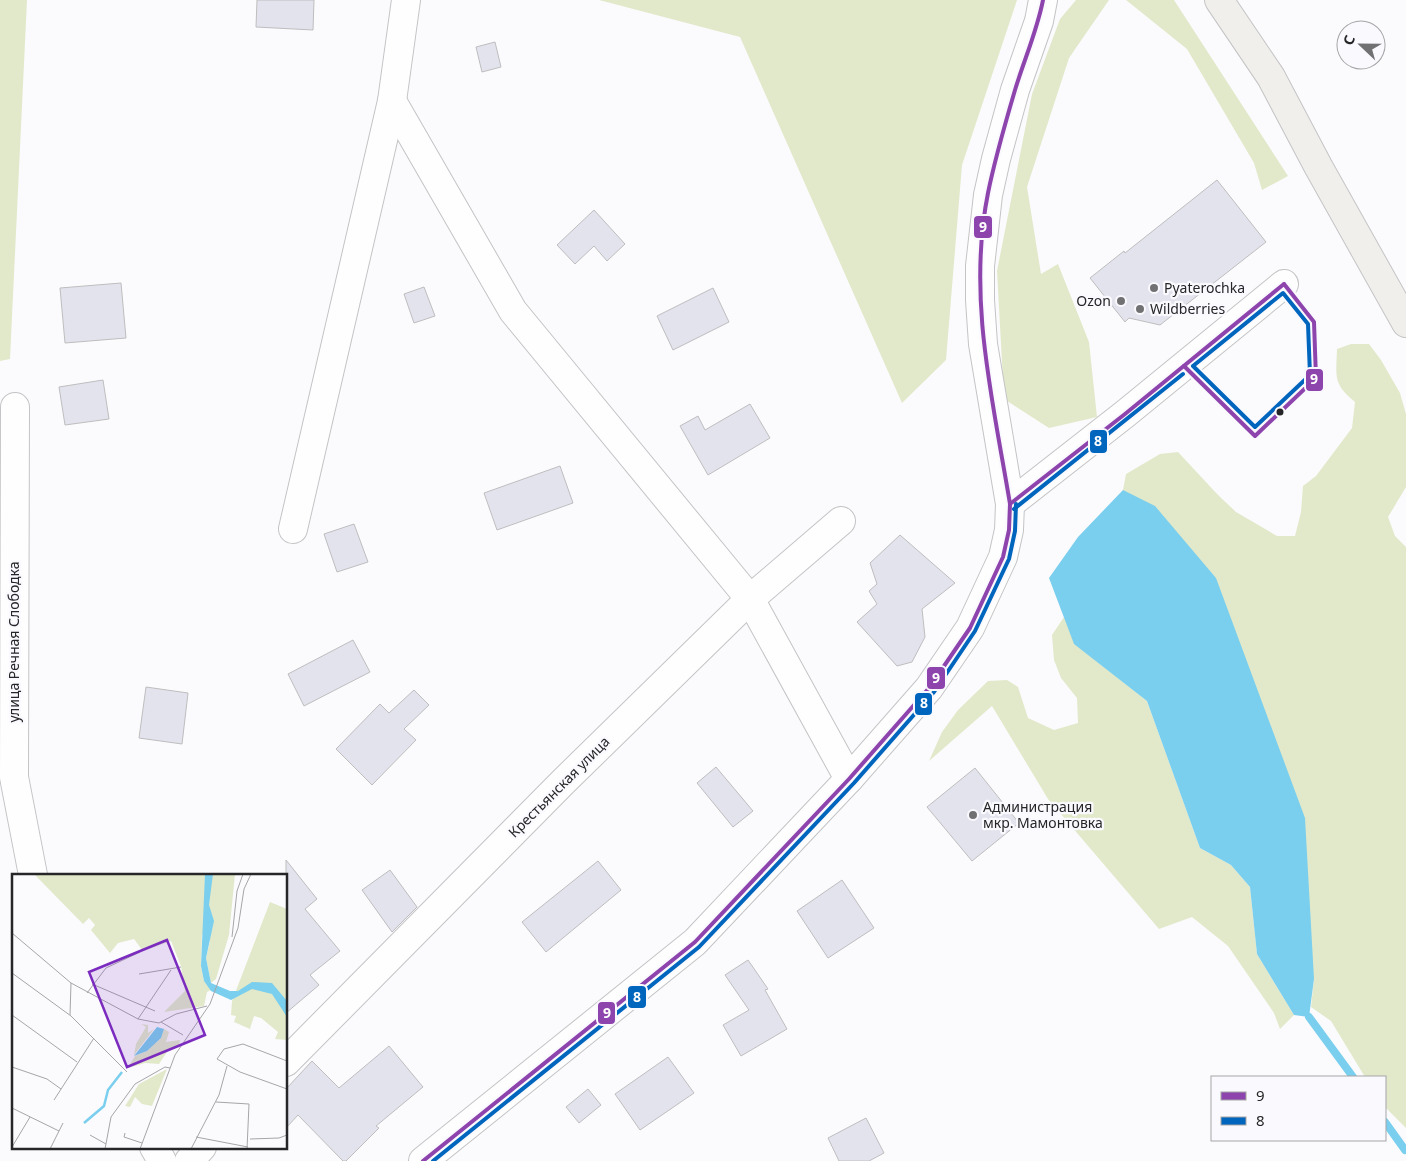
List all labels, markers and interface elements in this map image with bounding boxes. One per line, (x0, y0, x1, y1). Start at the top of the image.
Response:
north arrow (1336, 20, 1386, 70)
text: С (1338, 32, 1359, 48)
line badge: 9 (973, 215, 993, 239)
text: 9 (979, 217, 987, 236)
place label: Pyaterochka (1164, 278, 1245, 297)
marker: Pyaterochka (1148, 282, 1160, 294)
place label: Ozon (1076, 291, 1111, 310)
marker: Ozon (1115, 295, 1127, 307)
place label: Wildberries (1150, 299, 1225, 318)
marker: Wildberries (1134, 303, 1146, 315)
line badge: 9 (1305, 368, 1324, 392)
text: 9 (1310, 369, 1318, 388)
unlabelled marker (1275, 407, 1285, 417)
line badge: 8 (1089, 429, 1108, 454)
text: 8 (1094, 431, 1102, 450)
street label: улица Речная Слободка (4, 561, 23, 723)
line badge: 9 (926, 666, 946, 690)
text: 9 (932, 668, 940, 687)
line badge: 8 (914, 692, 933, 716)
text: 8 (920, 693, 928, 712)
street label: Крестьянская улица (504, 732, 613, 841)
place label: Администрация мкр. Мамонтовка (983, 797, 1103, 832)
marker: Администрация мкр. Мамонтовка (967, 809, 979, 821)
inset map (12, 874, 288, 1148)
line badge: 8 (627, 985, 647, 1009)
text: 8 (633, 987, 641, 1006)
line badge: 9 (597, 1001, 616, 1025)
text: 9 (603, 1003, 611, 1022)
legend (1211, 1076, 1386, 1141)
text: 9 (1256, 1085, 1265, 1105)
text: 8 (1256, 1110, 1265, 1130)

